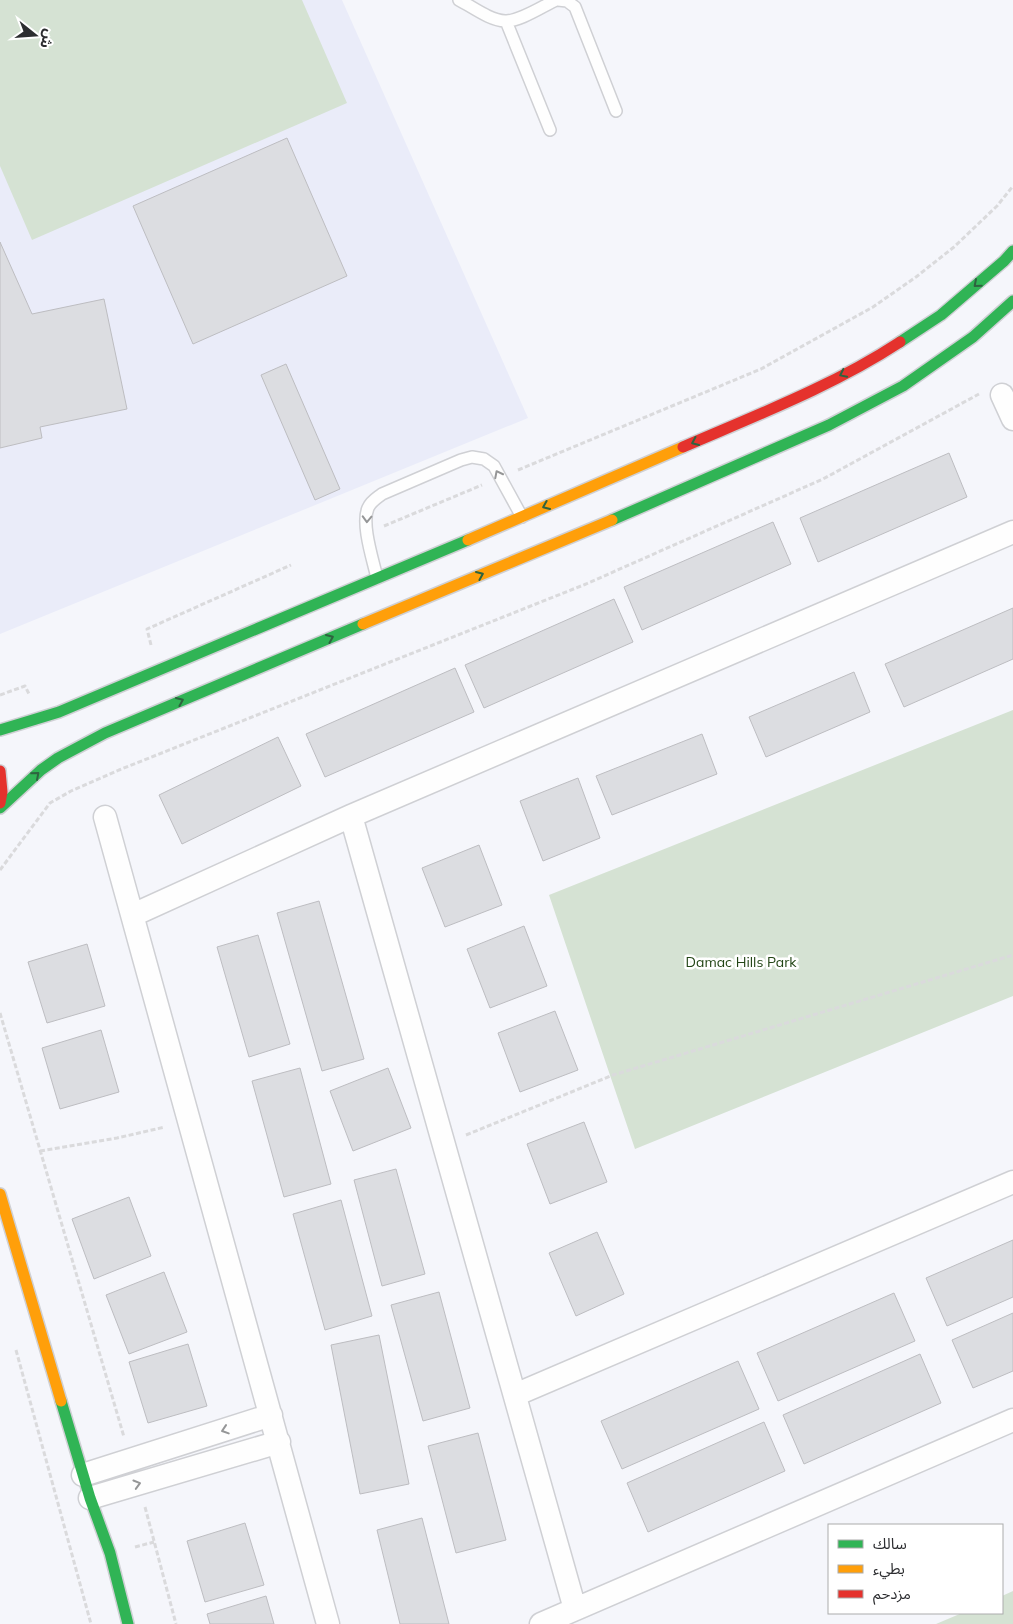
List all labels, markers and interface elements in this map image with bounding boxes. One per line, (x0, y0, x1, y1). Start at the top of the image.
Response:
north arrow (10, 10, 60, 60)
text: ش (36, 27, 59, 51)
one-way arrow (974, 278, 983, 287)
one-way arrow (839, 368, 848, 379)
one-way arrow (691, 435, 700, 446)
one-way arrow (494, 470, 504, 479)
one-way arrow (542, 500, 551, 511)
one-way arrow (362, 516, 372, 523)
one-way arrow (475, 571, 484, 582)
one-way arrow (325, 634, 334, 645)
one-way arrow (175, 697, 184, 708)
one-way arrow (30, 772, 39, 780)
park label: Damac Hills Park (686, 953, 797, 971)
one-way arrow (221, 1424, 229, 1434)
one-way arrow (132, 1479, 141, 1490)
legend (828, 1524, 1003, 1614)
text: سالك (873, 1534, 907, 1553)
text: بطيء (873, 1559, 905, 1580)
text: مزدحم (873, 1584, 911, 1605)

